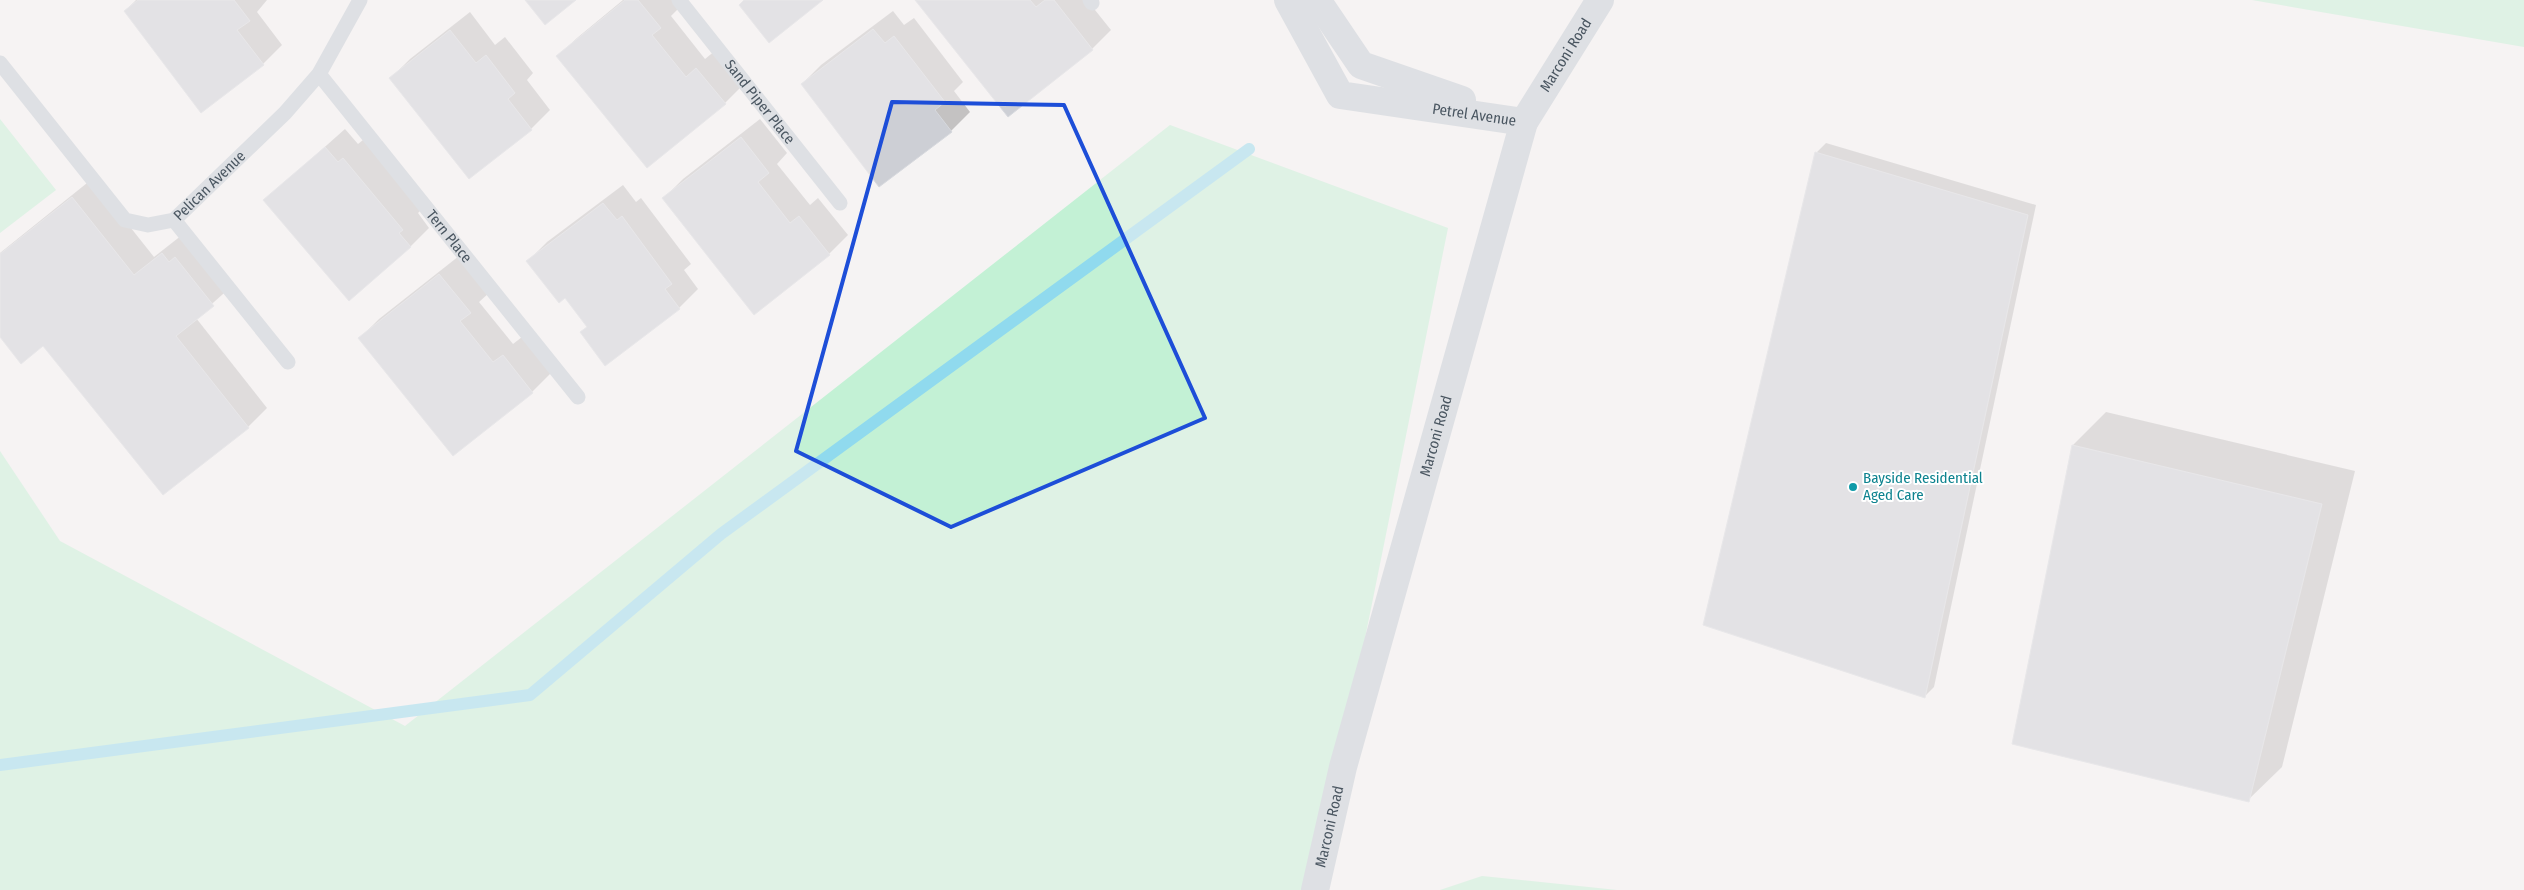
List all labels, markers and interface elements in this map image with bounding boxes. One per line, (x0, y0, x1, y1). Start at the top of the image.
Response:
street label: Marconi Road (1536, 15, 1595, 95)
street label: Sand Piper Place (721, 56, 799, 148)
street label: Petrel Avenue (1431, 100, 1517, 130)
street label: Pelican Avenue (170, 147, 249, 224)
street label: Tern Place (422, 206, 476, 266)
street label: Marconi Road (1416, 393, 1456, 478)
place label: Bayside Residential Aged Care (1863, 469, 1983, 504)
marker: Bayside Residential Aged Care (1847, 481, 1859, 493)
street label: Marconi Road (1311, 784, 1347, 869)

